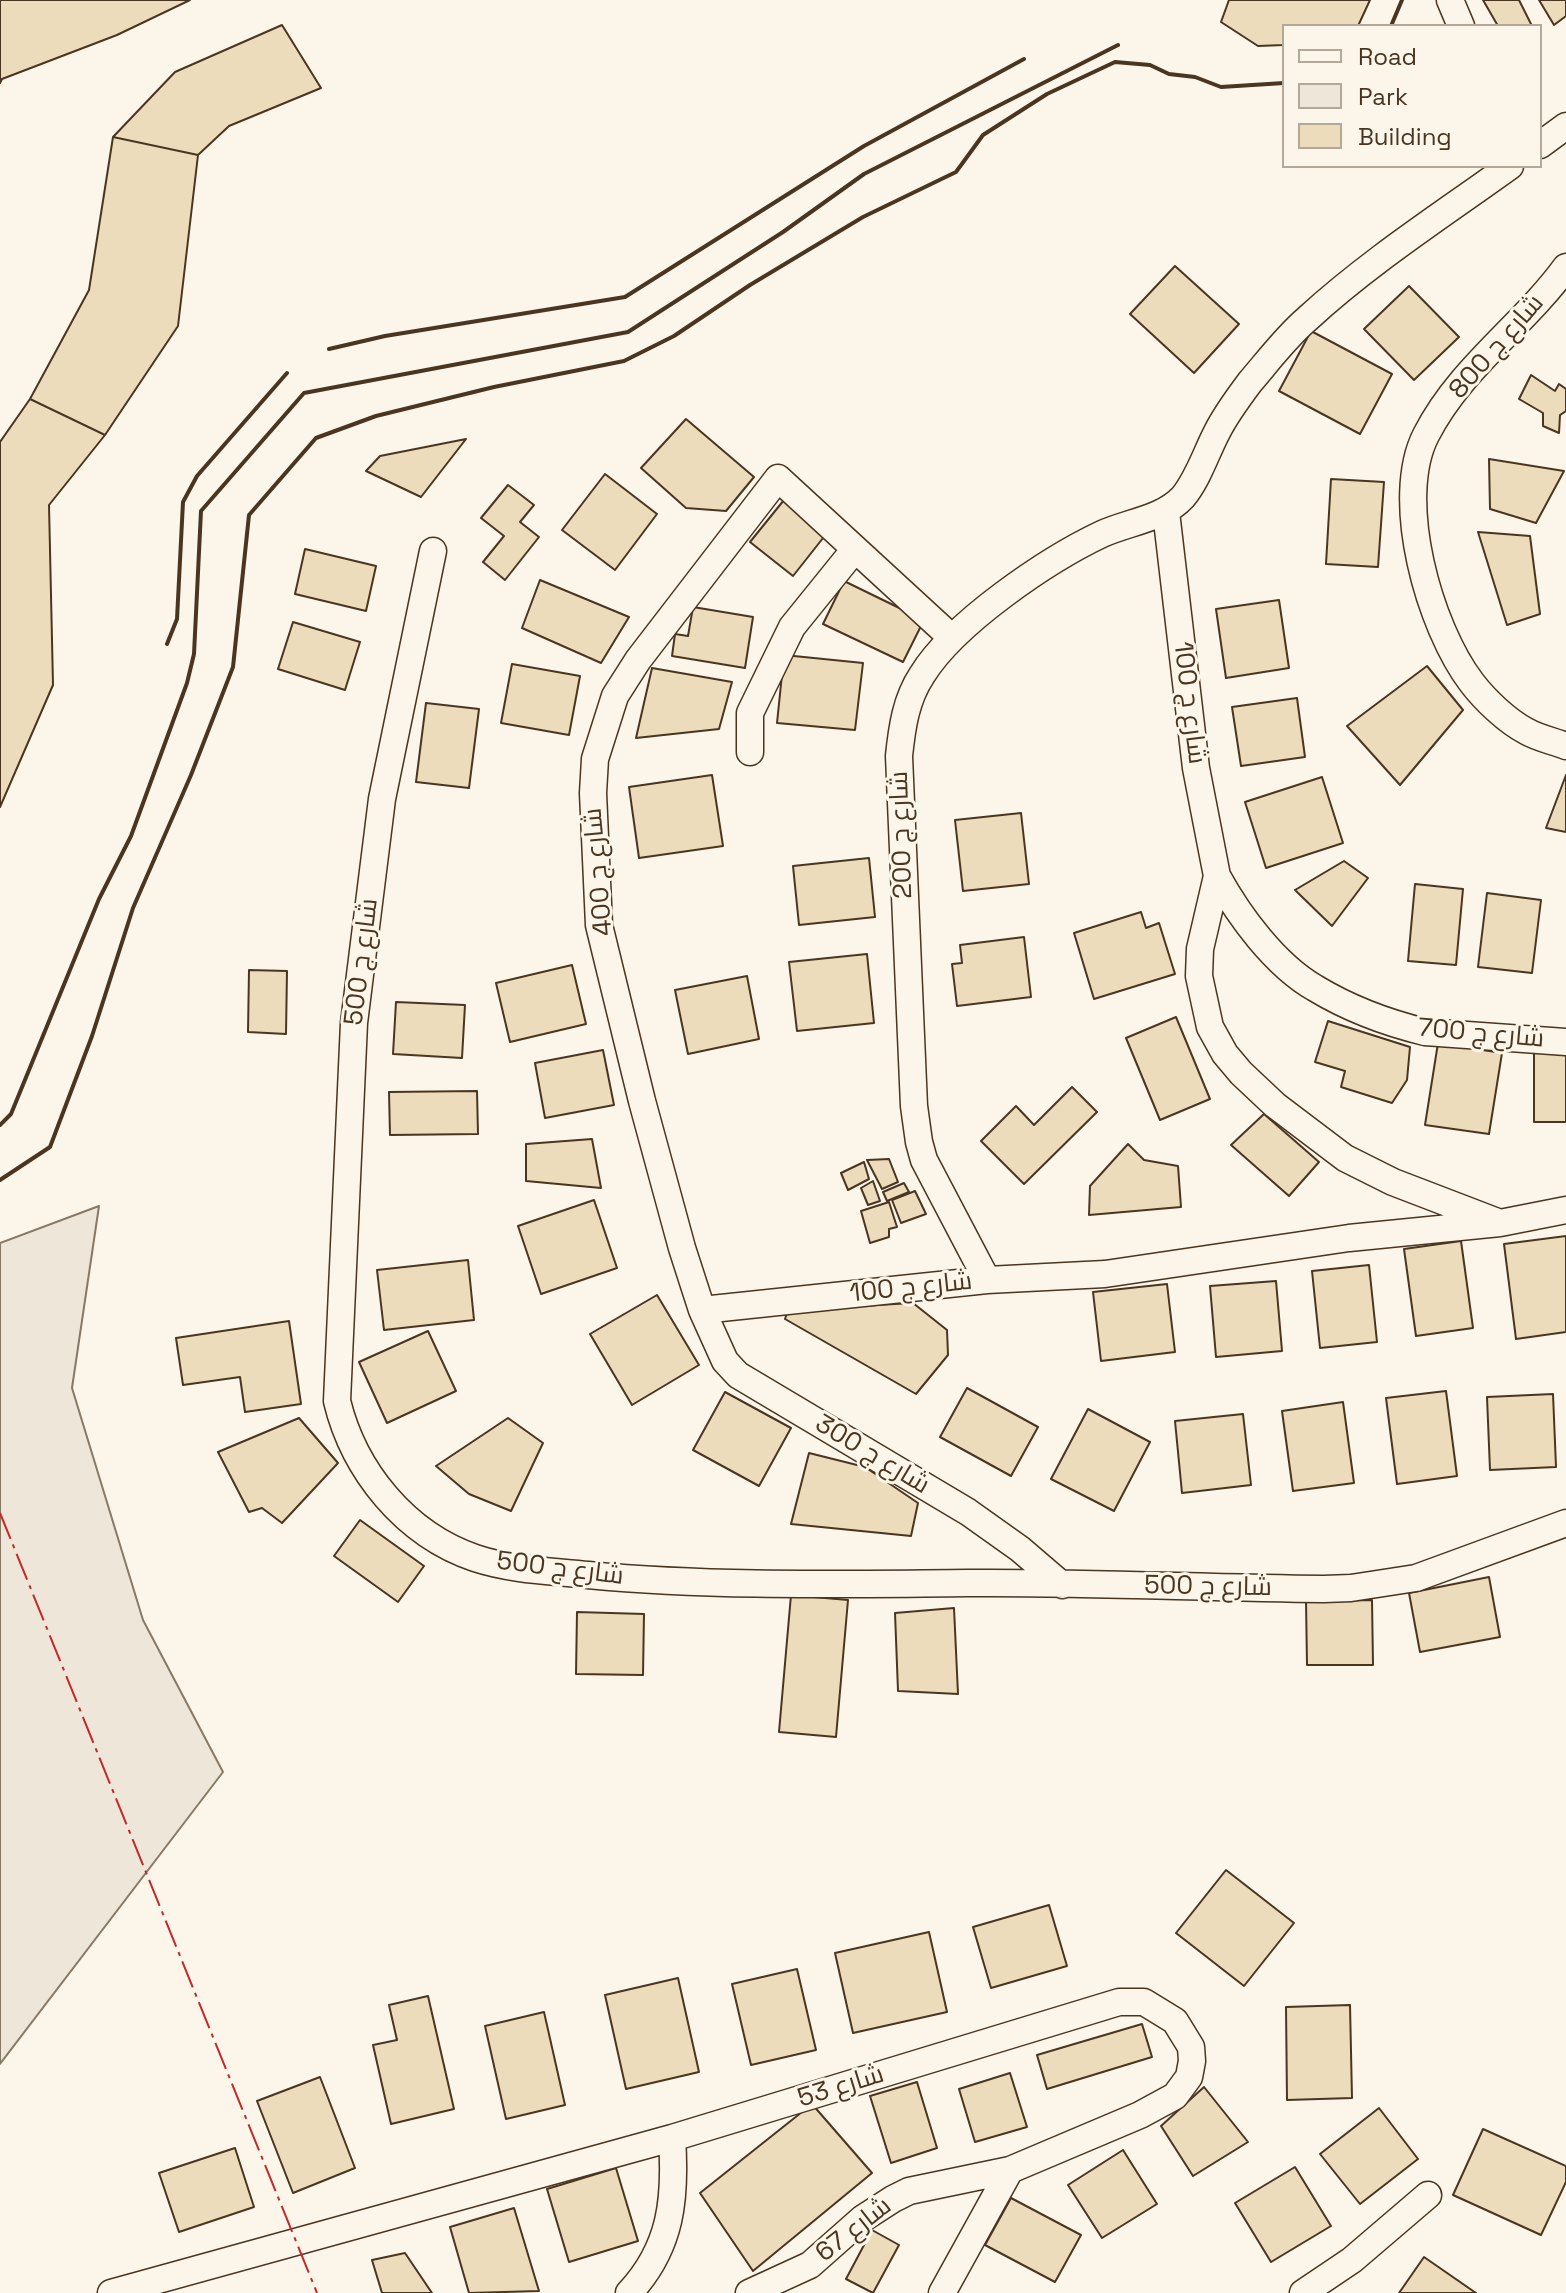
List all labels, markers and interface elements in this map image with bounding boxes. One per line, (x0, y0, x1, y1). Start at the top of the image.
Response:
legend (1282, 24, 1542, 168)
text: Road (1358, 41, 1417, 72)
text: Park (1358, 81, 1408, 112)
text: Building (1358, 121, 1452, 152)
street label: شارع ج 800 (1443, 288, 1551, 406)
street label: شارع ج 100 (1166, 640, 1212, 766)
street label: شارع ج 200 (884, 771, 920, 899)
street label: شارع ج 400 (578, 807, 620, 937)
street label: شارع ج 500 (339, 897, 385, 1027)
street label: شارع ج 700 (1417, 1013, 1545, 1055)
street label: شارع ج 100 (848, 1266, 974, 1310)
street label: شارع ج 300 (809, 1409, 935, 1501)
street label: شارع ج 500 (495, 1546, 625, 1592)
street label: شارع ج 500 (1144, 1570, 1272, 1604)
street label: شارع 53 (794, 2059, 888, 2115)
street label: شارع 67 (810, 2191, 898, 2269)

